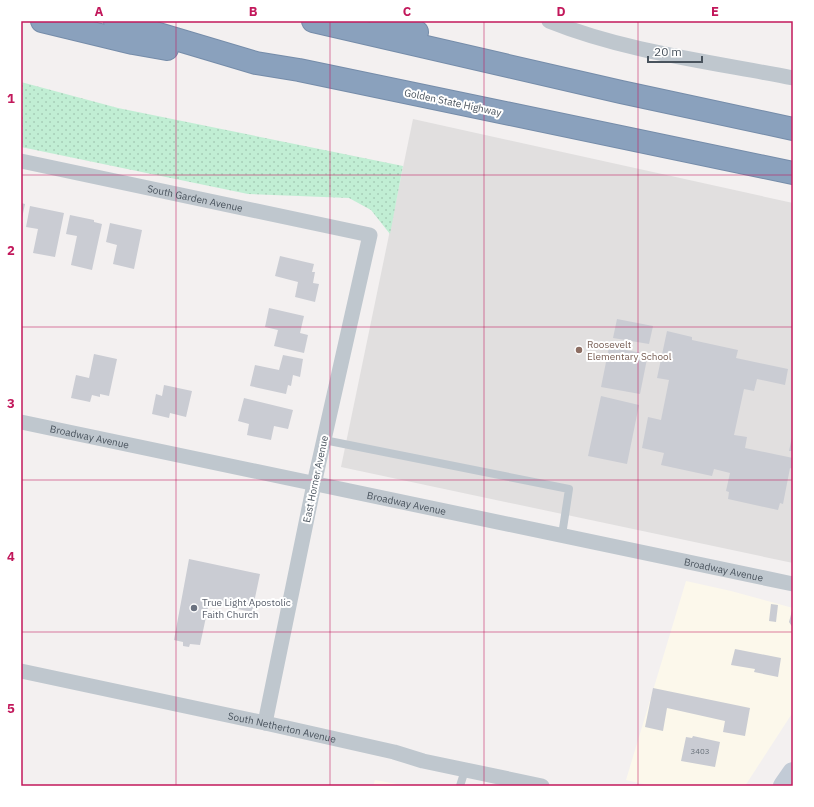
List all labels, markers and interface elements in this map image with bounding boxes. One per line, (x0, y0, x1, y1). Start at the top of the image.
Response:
text: A (95, 3, 104, 20)
text: B (249, 3, 258, 20)
text: C (403, 3, 412, 20)
text: D (556, 3, 566, 20)
text: E (711, 3, 719, 20)
scale bar (648, 38, 702, 64)
text: 20 m (654, 44, 682, 59)
street label: Golden State Highway (403, 86, 503, 119)
text: 1 (7, 90, 15, 107)
street label: South Garden Avenue (146, 182, 245, 215)
text: 2 (7, 242, 15, 259)
place label: Roosevelt Elementary School (587, 338, 672, 363)
marker: Roosevelt Elementary School (574, 345, 584, 355)
text: 3 (7, 395, 15, 412)
street label: Broadway Avenue (49, 422, 131, 452)
street label: East Horner Avenue (300, 434, 331, 524)
street label: Broadway Avenue (366, 489, 448, 518)
text: 4 (7, 548, 15, 565)
street label: Broadway Avenue (683, 555, 765, 585)
place label: True Light Apostolic Faith Church (202, 596, 291, 621)
marker: True Light Apostolic Faith Church (189, 603, 199, 613)
text: 5 (7, 700, 15, 717)
street label: South Netherton Avenue (227, 709, 338, 746)
house number: 3403 (690, 746, 710, 756)

